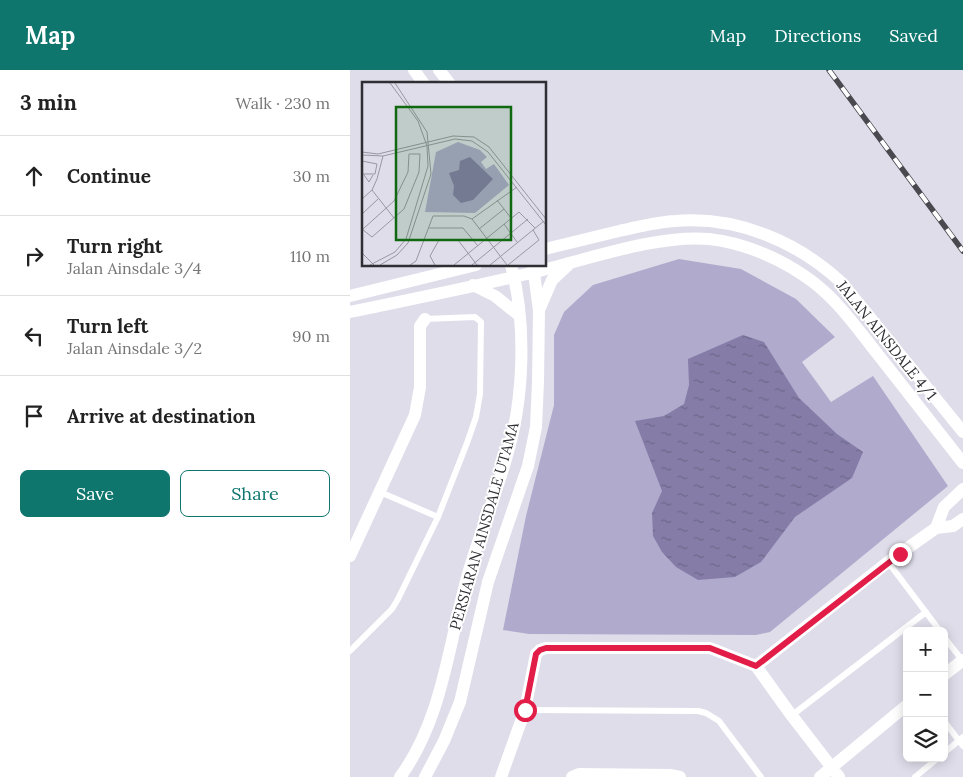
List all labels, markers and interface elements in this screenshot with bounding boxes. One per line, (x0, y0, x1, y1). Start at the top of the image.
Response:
text: Map (25, 20, 75, 51)
text: Map (710, 24, 746, 47)
text: Directions (774, 24, 861, 47)
text: Saved (889, 24, 938, 47)
inset map (362, 82, 546, 266)
text: 3 min (20, 89, 77, 116)
text: Walk · 230 m (235, 93, 330, 113)
icon: ahead (20, 162, 48, 190)
text: Continue (67, 164, 151, 188)
text: 30 m (293, 166, 330, 186)
text: Turn right (67, 234, 163, 258)
icon: right (20, 242, 48, 270)
text: 110 m (290, 246, 330, 266)
text: Jalan Ainsdale 3/4 (67, 258, 202, 278)
street label: JALAN AINSDALE 4/1 (831, 276, 941, 404)
text: Turn left (67, 314, 148, 338)
icon: left (20, 322, 48, 350)
text: 90 m (292, 326, 330, 346)
text: Jalan Ainsdale 3/2 (67, 338, 202, 358)
icon: arrive (20, 402, 48, 430)
text: Arrive at destination (67, 404, 256, 428)
street label: PERSIARAN AINSDALE UTAMA (445, 419, 523, 632)
button: Save (20, 470, 170, 517)
button: Share (180, 470, 330, 517)
route end (889, 543, 912, 566)
map controls (903, 627, 948, 762)
button: + (903, 627, 948, 672)
button: − (903, 672, 948, 717)
route start (514, 699, 537, 722)
button: layers (903, 717, 948, 762)

